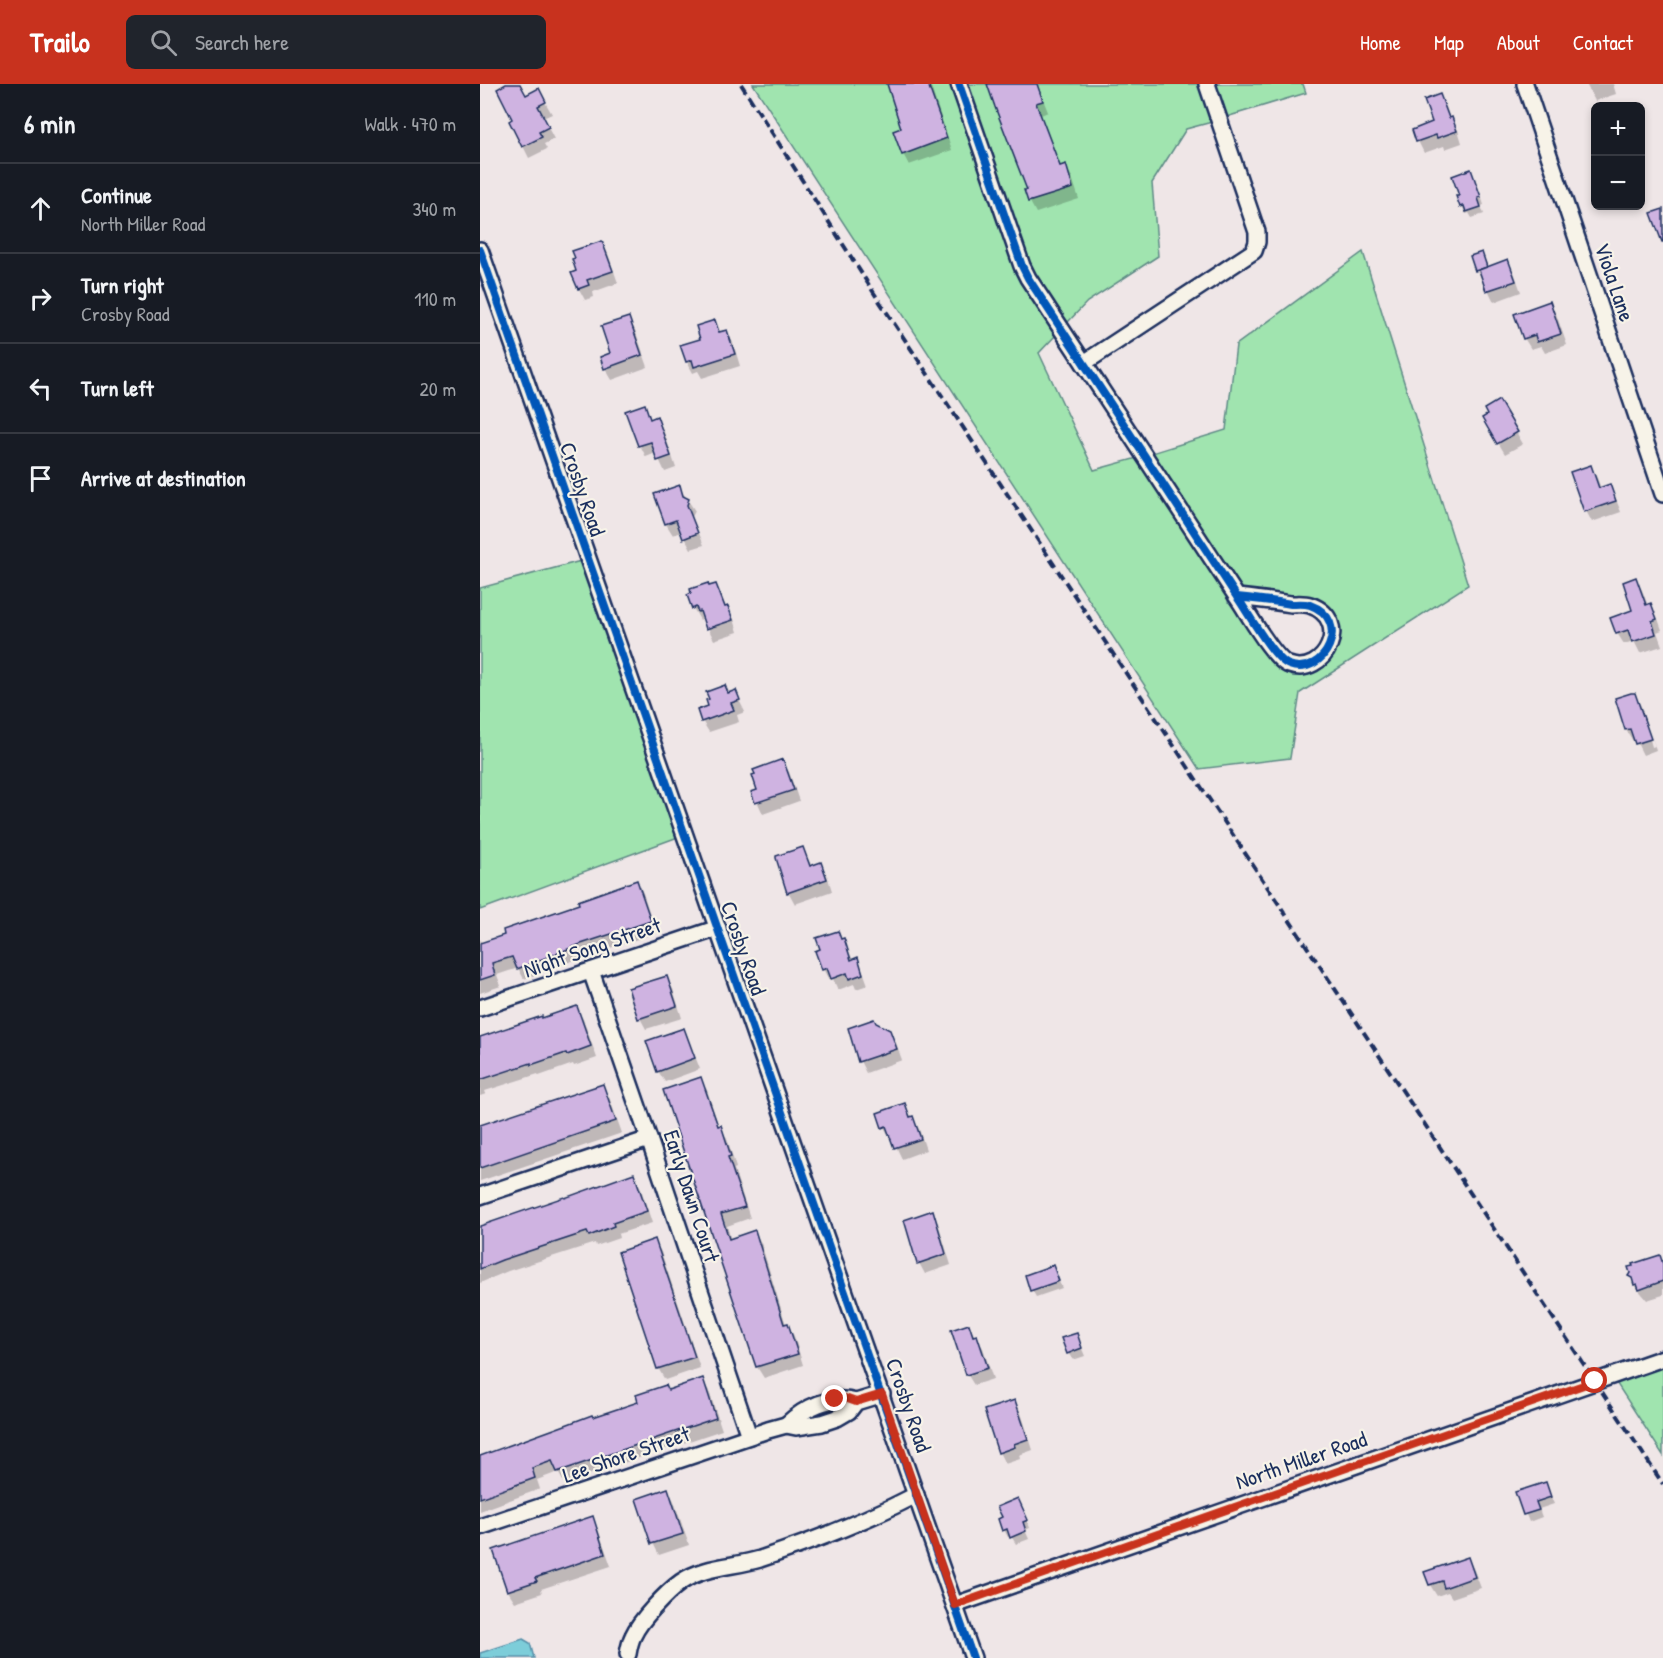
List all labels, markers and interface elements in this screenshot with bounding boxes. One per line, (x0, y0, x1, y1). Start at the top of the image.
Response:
search box (126, 15, 546, 69)
text: Trailo (30, 23, 90, 61)
icon: search (147, 26, 180, 59)
text: Search here (195, 27, 289, 57)
text: Home (1360, 28, 1401, 57)
text: Map (1434, 28, 1464, 57)
text: About (1497, 28, 1540, 57)
text: Contact (1573, 28, 1633, 57)
map controls (1591, 102, 1645, 210)
button: + (1591, 102, 1645, 156)
text: 6 min (24, 106, 76, 141)
text: Walk · 470 m (364, 110, 456, 137)
button: − (1591, 156, 1645, 210)
text: Continue (81, 180, 152, 210)
icon: ahead (24, 192, 57, 225)
text: 340 m (412, 195, 456, 222)
text: North Miller Road (81, 210, 205, 237)
street label: Viola Lane (1588, 239, 1642, 326)
text: Turn right (81, 270, 164, 300)
icon: right (24, 282, 57, 315)
text: 110 m (414, 285, 456, 312)
text: Crosby Road (81, 300, 170, 327)
icon: left (24, 372, 57, 405)
text: Turn left (81, 373, 154, 403)
text: 20 m (419, 375, 456, 402)
street label: Crosby Road (553, 438, 613, 540)
icon: arrive (24, 462, 57, 495)
text: Arrive at destination (81, 463, 246, 493)
street label: Crosby Road (714, 897, 774, 999)
street label: Night Song Street (519, 909, 665, 985)
street label: Early Dawn Court (657, 1126, 728, 1266)
street label: Crosby Road (879, 1354, 939, 1456)
route start (1581, 1367, 1607, 1393)
route end (821, 1385, 847, 1411)
street label: Lee Shore Street (558, 1418, 694, 1490)
street label: North Miller Road (1231, 1423, 1371, 1496)

